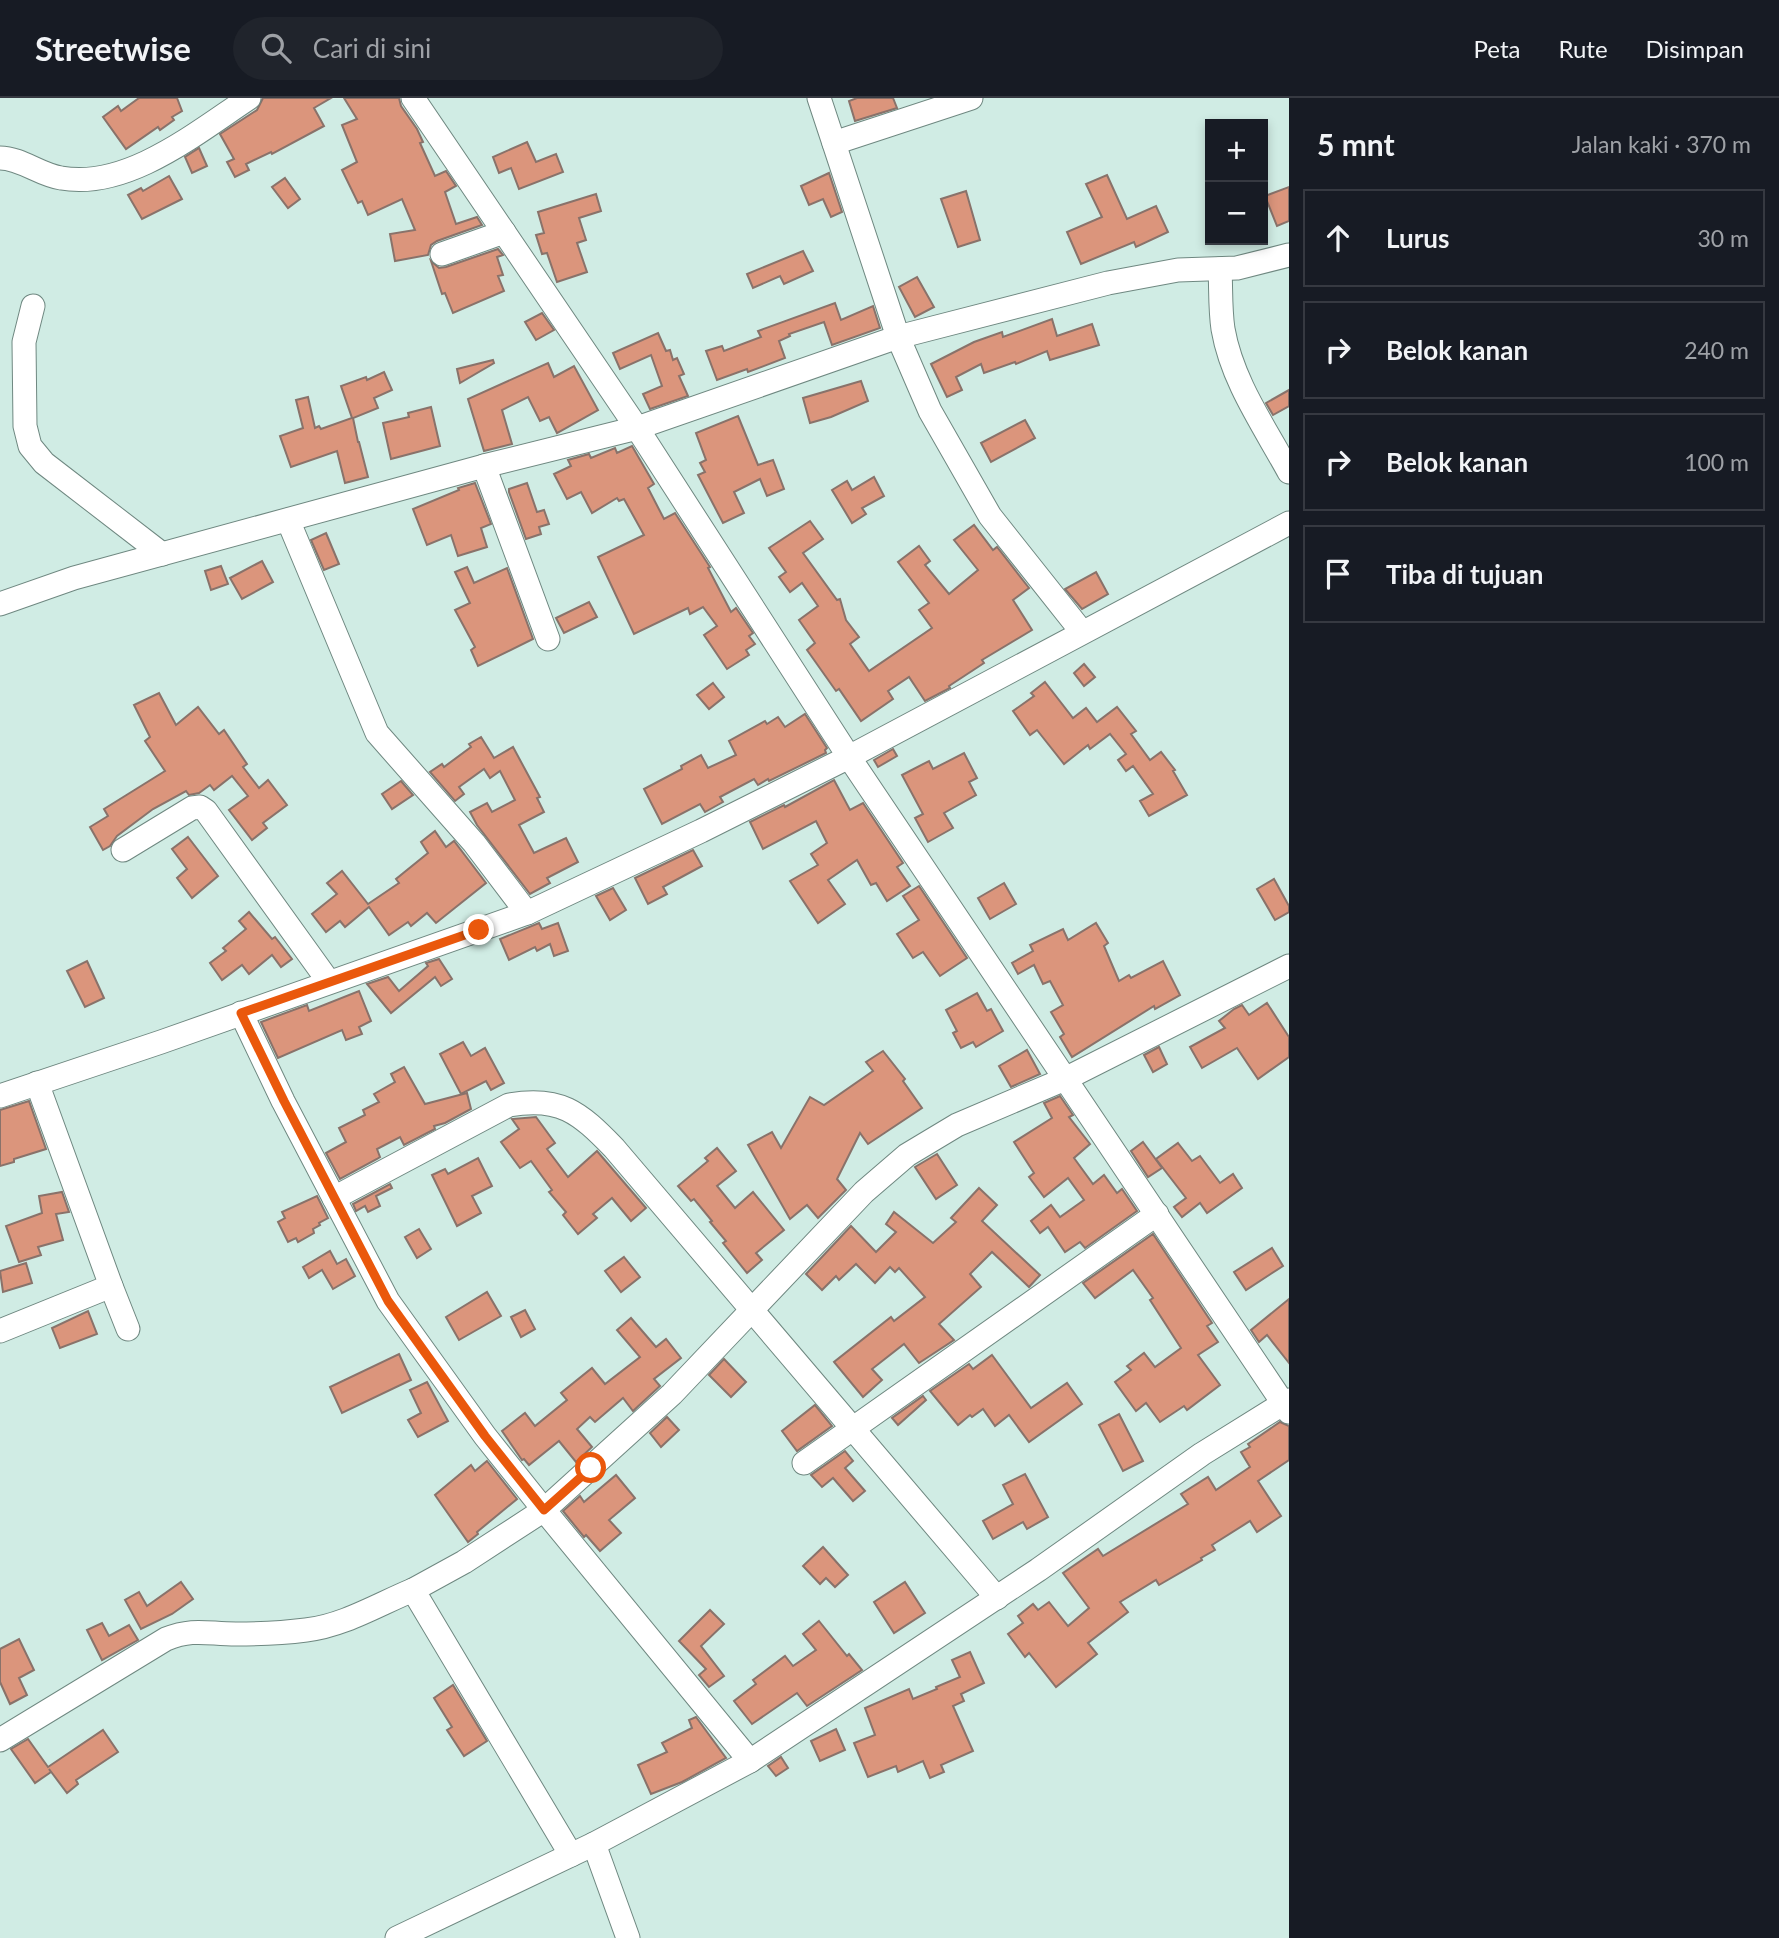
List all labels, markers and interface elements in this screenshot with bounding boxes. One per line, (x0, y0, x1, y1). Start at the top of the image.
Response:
search box (233, 17, 723, 80)
text: Streetwise (35, 28, 191, 68)
icon: search (257, 29, 295, 67)
text: Cari di sini (313, 32, 431, 64)
text: Peta (1474, 34, 1520, 63)
text: Rute (1558, 34, 1608, 63)
text: Disimpan (1646, 34, 1744, 63)
map controls (1205, 119, 1268, 245)
button: + (1205, 119, 1268, 182)
text: 5 mnt (1317, 126, 1395, 162)
text: Jalan kaki · 370 m (1572, 130, 1751, 158)
button: − (1205, 182, 1268, 245)
icon: ahead (1319, 219, 1357, 257)
text: Lurus (1386, 222, 1449, 254)
text: 30 m (1698, 224, 1749, 252)
icon: right (1319, 331, 1357, 369)
text: Belok kanan (1386, 334, 1528, 366)
text: 240 m (1684, 336, 1749, 364)
icon: right (1319, 443, 1357, 481)
text: Belok kanan (1386, 446, 1528, 478)
text: 100 m (1684, 448, 1749, 476)
icon: arrive (1319, 555, 1357, 593)
text: Tiba di tujuan (1386, 558, 1544, 590)
route end (463, 914, 494, 945)
route start (575, 1452, 606, 1483)

